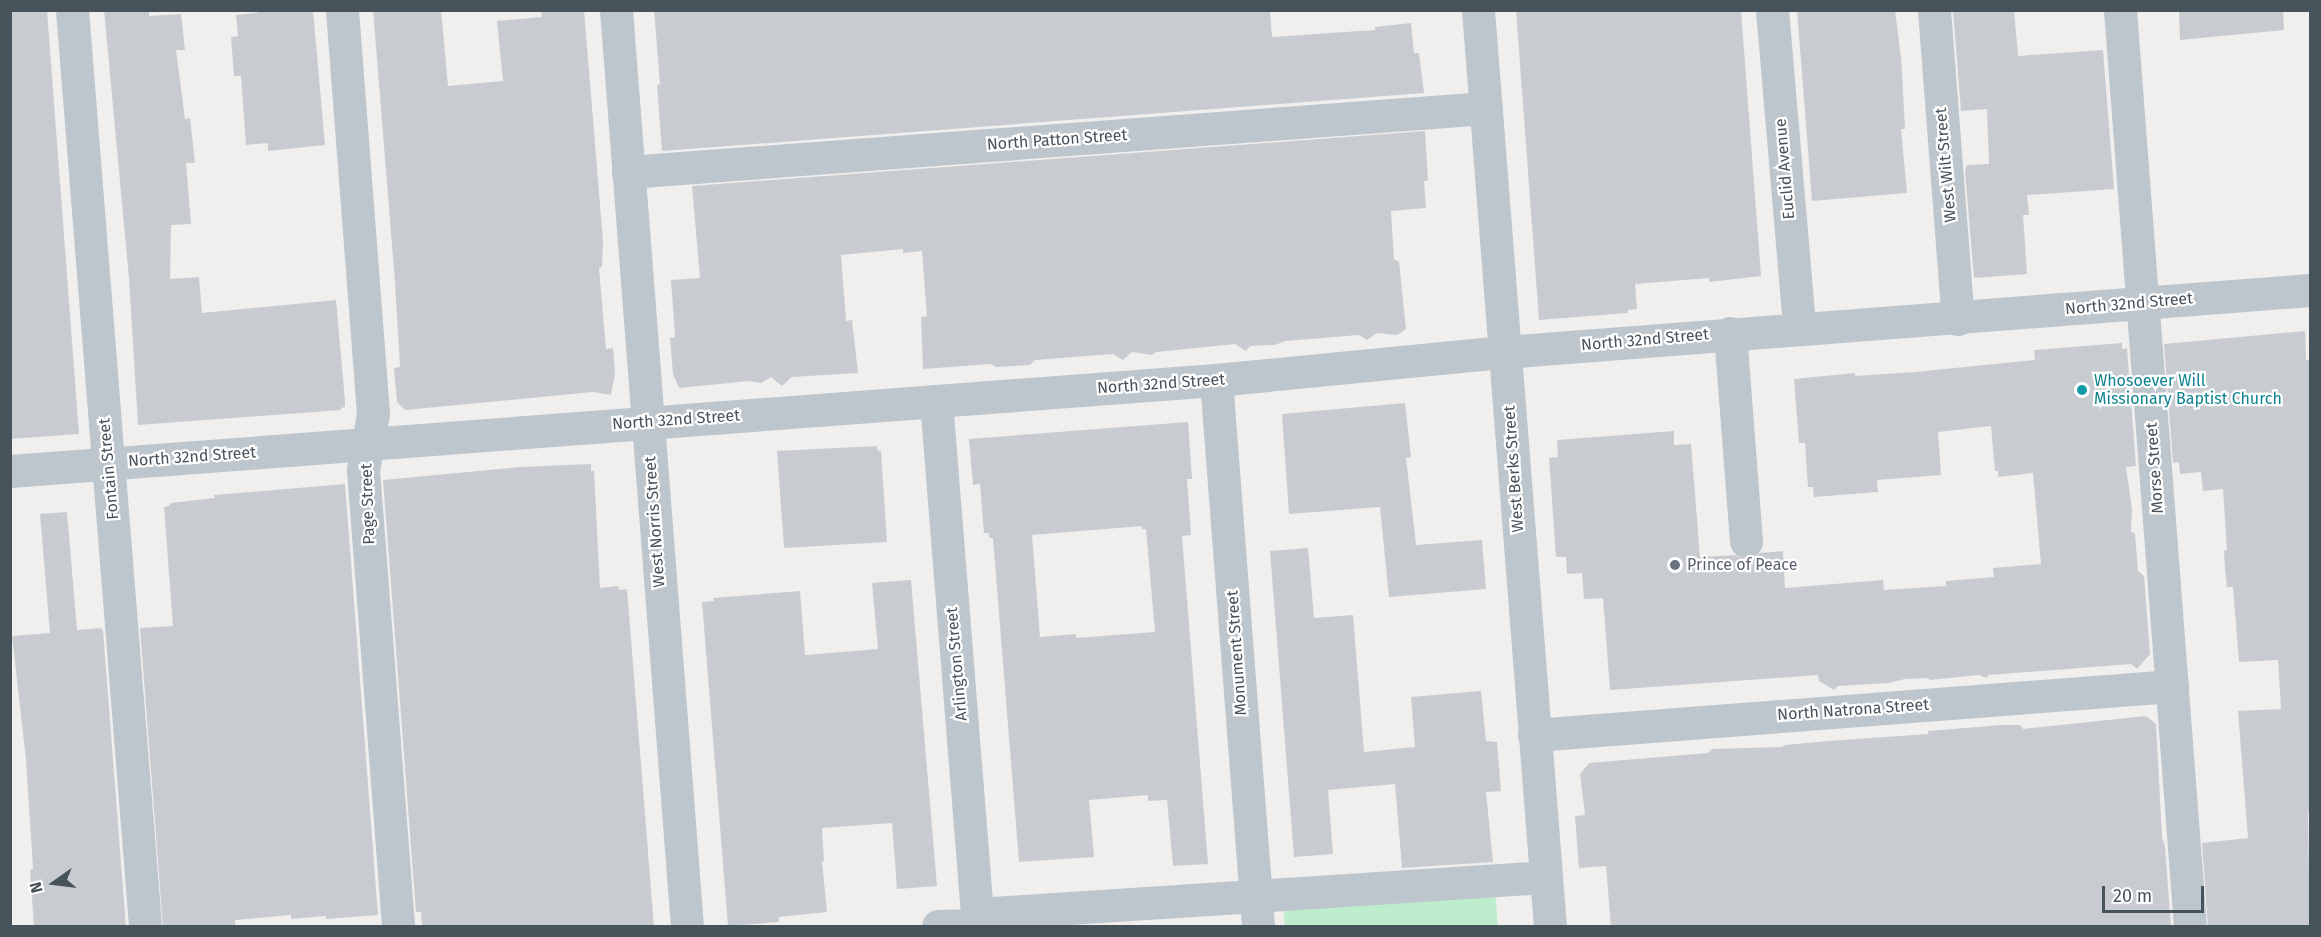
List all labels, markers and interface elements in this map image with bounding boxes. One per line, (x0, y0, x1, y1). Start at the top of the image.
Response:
street label: West Wilt Street (1931, 107, 1961, 223)
street label: Euclid Avenue (1771, 118, 1799, 220)
street label: North Patton Street (986, 126, 1128, 154)
street label: North 32nd Street (2064, 289, 2194, 319)
street label: North 32nd Street (1580, 325, 1710, 355)
street label: North 32nd Street (1096, 370, 1226, 398)
place label: Whosoever Will Missionary Baptist Church (2094, 371, 2282, 409)
marker: Whosoever Will Missionary Baptist Church (2075, 383, 2089, 397)
street label: West Berks Street (1500, 405, 1528, 533)
street label: North 32nd Street (611, 406, 741, 434)
street label: Fontain Street (95, 417, 123, 521)
street label: Morse Street (2142, 422, 2168, 514)
street label: North 32nd Street (127, 443, 257, 471)
street label: West Norris Street (641, 456, 669, 588)
street label: Page Street (357, 463, 379, 545)
place label: Prince of Peace (1687, 555, 1797, 575)
marker: Prince of Peace (1668, 558, 1682, 572)
street label: Monument Street (1223, 590, 1251, 716)
street label: Arlington Street (942, 606, 972, 722)
street label: North Natrona Street (1777, 695, 1929, 725)
north arrow (24, 853, 84, 913)
scale bar (2105, 874, 2207, 912)
text: N (26, 880, 47, 895)
text: 20 m (2113, 885, 2152, 907)

